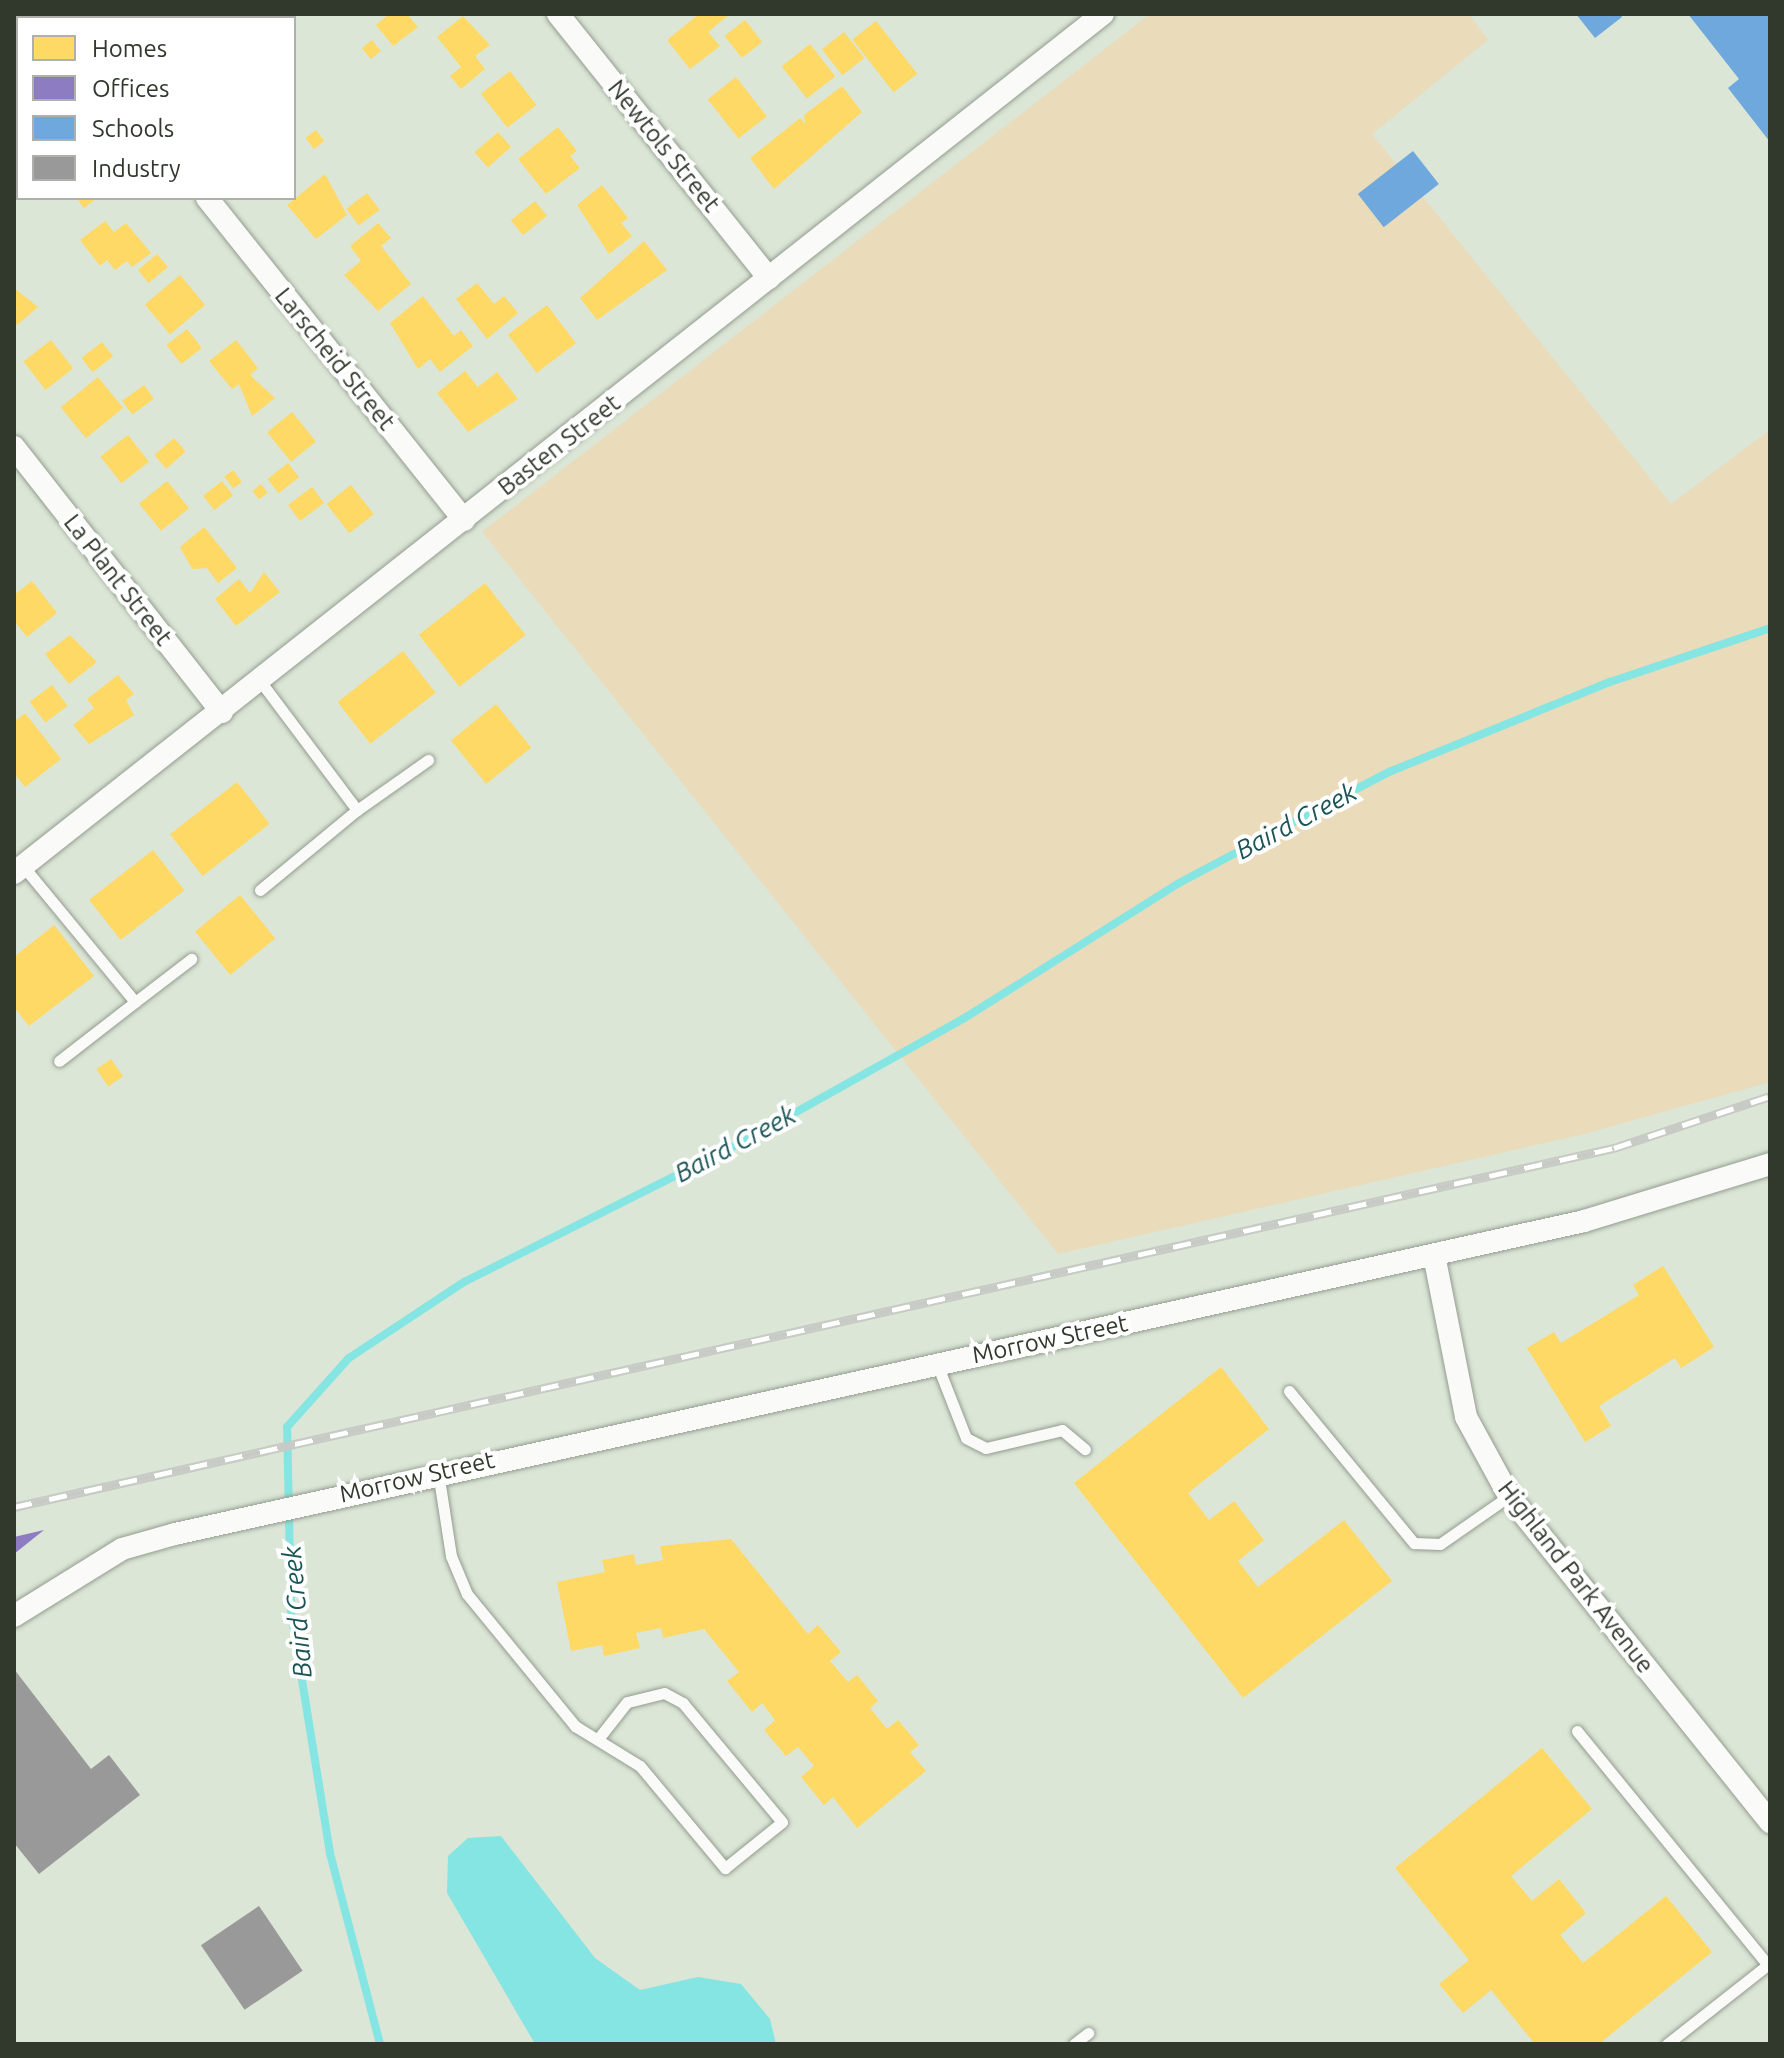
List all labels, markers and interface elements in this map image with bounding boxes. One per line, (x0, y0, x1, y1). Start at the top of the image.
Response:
legend (16, 16, 296, 200)
text: Homes (92, 35, 167, 62)
street label: Newtols Street (602, 74, 726, 218)
text: Offices (92, 75, 170, 102)
text: Schools (92, 115, 174, 142)
text: Industry (92, 155, 181, 182)
street label: Larscheid Street (269, 282, 401, 436)
street label: Basten Street (492, 388, 626, 502)
street label: La Plant Street (58, 509, 178, 651)
water label: Baird Creek (1230, 776, 1362, 866)
water label: Baird Creek (669, 1099, 801, 1189)
street label: Morrow Street (970, 1308, 1130, 1370)
street label: Morrow Street (337, 1445, 497, 1509)
street label: Highland Park Avenue (1492, 1475, 1660, 1679)
water label: Baird Creek (276, 1545, 318, 1679)

